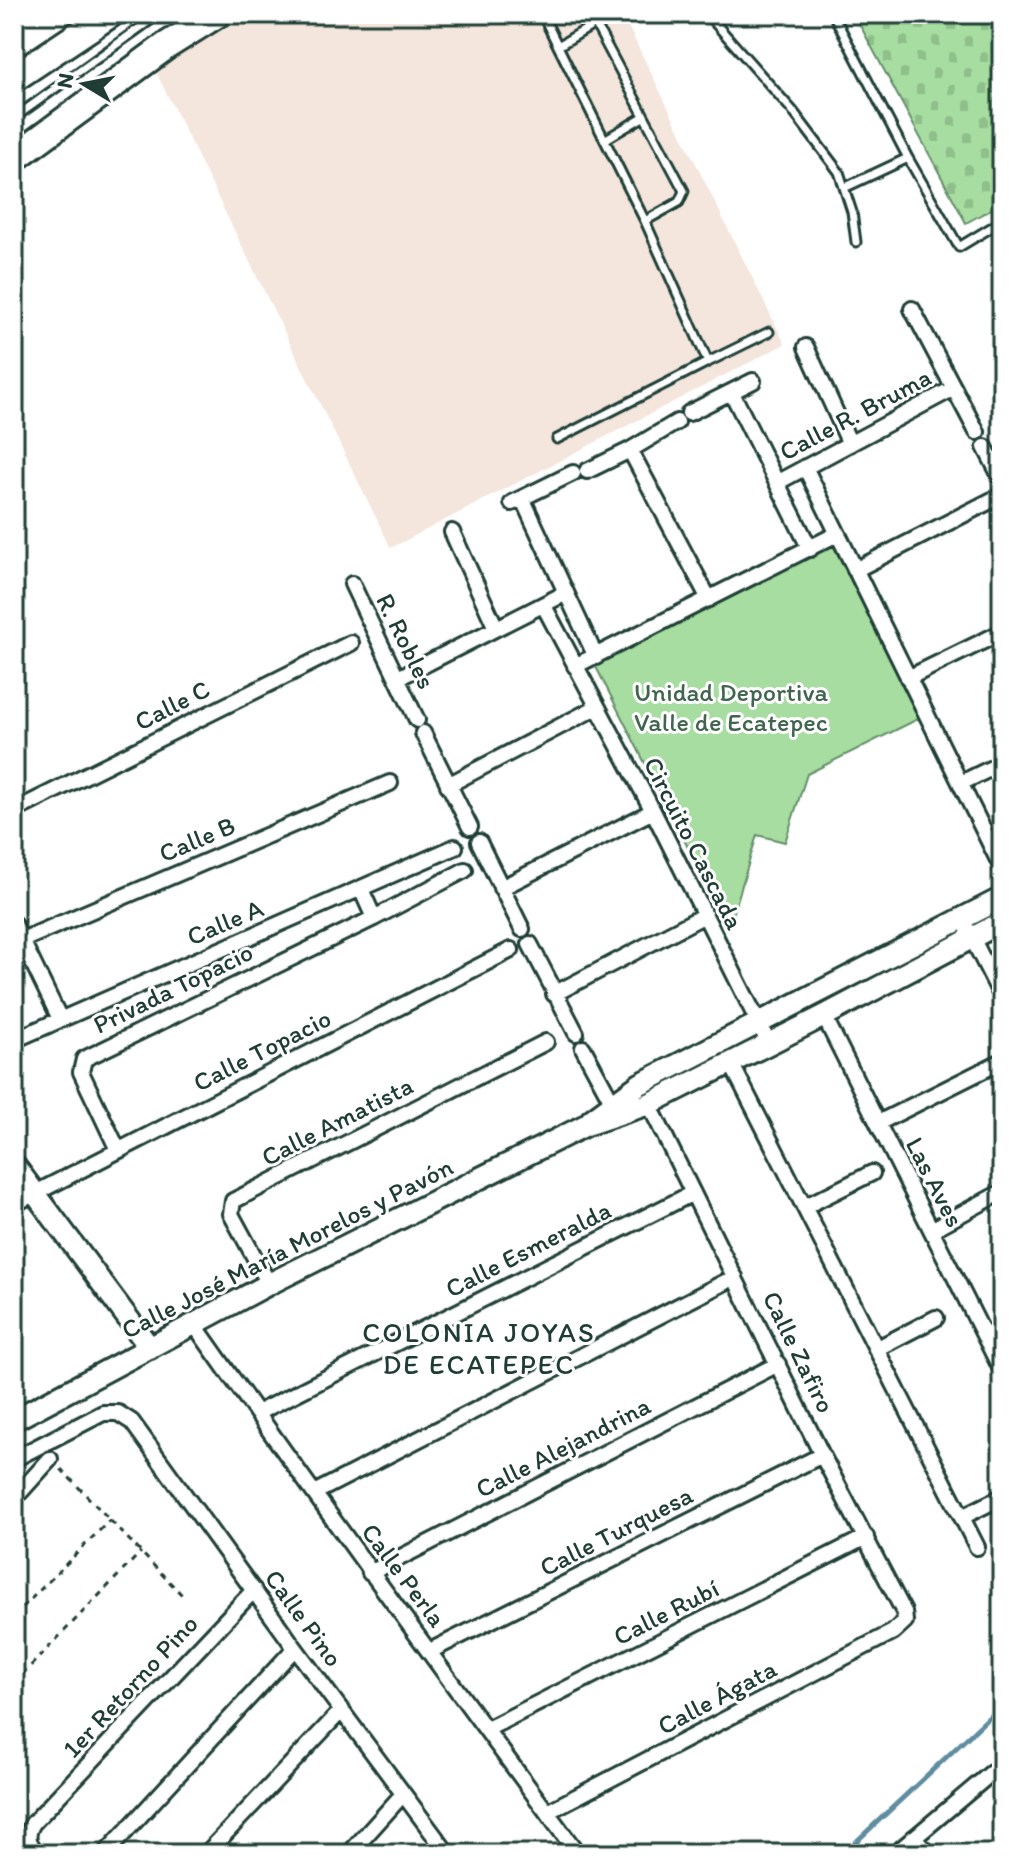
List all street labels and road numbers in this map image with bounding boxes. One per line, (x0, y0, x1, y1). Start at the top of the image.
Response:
street label: Calle R. Bruma (774, 361, 936, 467)
street label: R. Robles (369, 588, 443, 694)
street label: Calle C (129, 673, 215, 737)
street label: Circuito Cascada (637, 751, 751, 935)
street label: Calle B (154, 809, 240, 869)
street label: Calle A (182, 892, 268, 952)
street label: Privada Topacio (88, 936, 258, 1040)
street label: Calle Topacio (188, 1002, 336, 1098)
street label: Calle Amatista (256, 1069, 418, 1173)
street label: Las Aves (899, 1132, 971, 1232)
street label: Calle José María Morelos y Pavón (116, 1150, 458, 1346)
street label: Calle Esmeralda (440, 1193, 616, 1304)
street label: Calle Zafiro (756, 1286, 842, 1418)
street label: Calle Alejandrina (470, 1389, 656, 1505)
street label: Calle Turquesa (534, 1478, 698, 1583)
street label: Calle Perla (355, 1517, 454, 1634)
street label: Calle Pino (258, 1563, 350, 1673)
street label: Calle Rubí (608, 1572, 724, 1652)
street label: 1er Retorno Pino (55, 1608, 205, 1764)
street label: Calle Ágata (652, 1652, 782, 1742)

